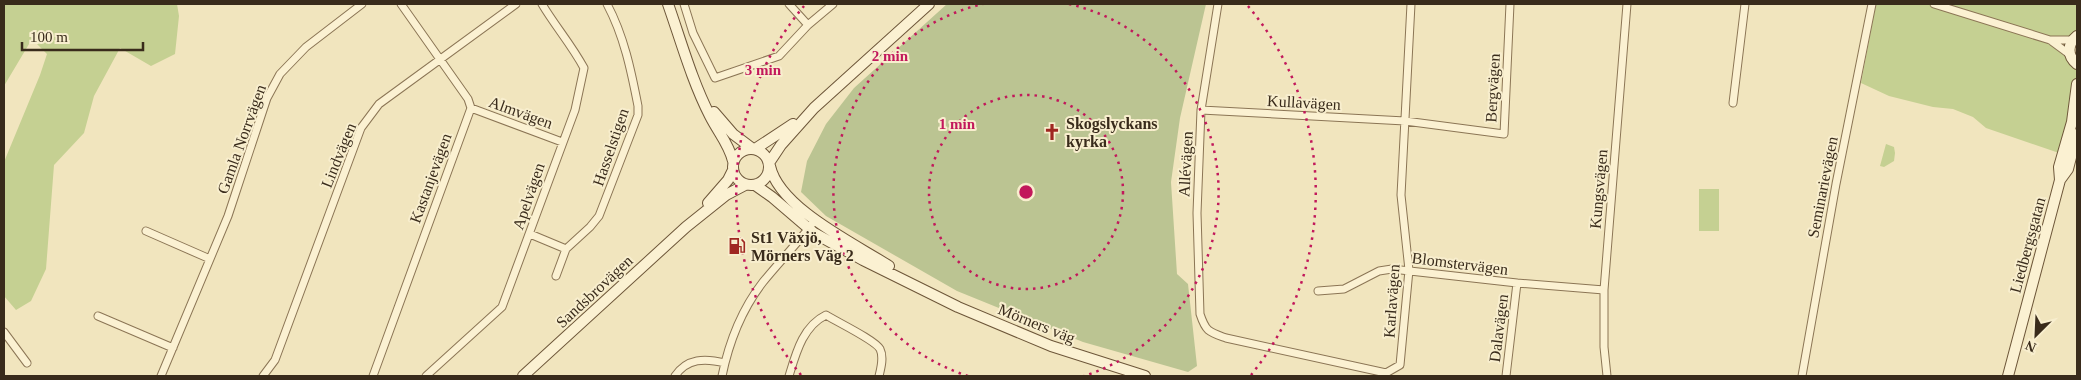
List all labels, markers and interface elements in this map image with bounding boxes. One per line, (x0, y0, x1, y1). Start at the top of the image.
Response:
scale bar (22, 20, 144, 52)
text: 100 m (30, 29, 68, 45)
text: 2 min (872, 48, 909, 64)
street label: Bergvägen (1482, 53, 1504, 123)
text: 3 min (745, 62, 782, 78)
street label: Gamla Norrvägen (214, 82, 270, 196)
street label: Kullavägen (1267, 92, 1341, 114)
street label: Almvägen (486, 93, 555, 133)
street label: Hasselstigen (589, 106, 633, 188)
place label: Skogslyckans kyrka (1066, 115, 1158, 151)
text: 1 min (939, 116, 976, 132)
street label: Lindvägen (318, 120, 360, 190)
church icon: Skogslyckans kyrka (1042, 122, 1062, 142)
street label: Kastanjevägen (406, 131, 456, 226)
street label: Allévägen (1175, 131, 1197, 197)
street label: Seminarievägen (1804, 135, 1842, 240)
street label: Kungsvägen (1587, 148, 1611, 230)
street label: Apelvägen (509, 161, 549, 232)
centre of rings (1017, 183, 1035, 201)
street label: Liedbergsgatan (2007, 195, 2049, 295)
place label: St1 Växjö, Mörners Väg 2 (751, 229, 854, 265)
fuel station icon: St1 Växjö, Mörners Väg 2 (727, 236, 747, 256)
street label: Blomstervägen (1411, 249, 1509, 279)
street label: Sandsbrovägen (553, 252, 637, 332)
street label: Karlavägen (1380, 264, 1404, 338)
street label: Dalavägen (1486, 293, 1512, 363)
street label: Mörners väg (996, 300, 1078, 348)
north arrow (2011, 310, 2061, 360)
text: N (2023, 338, 2039, 355)

